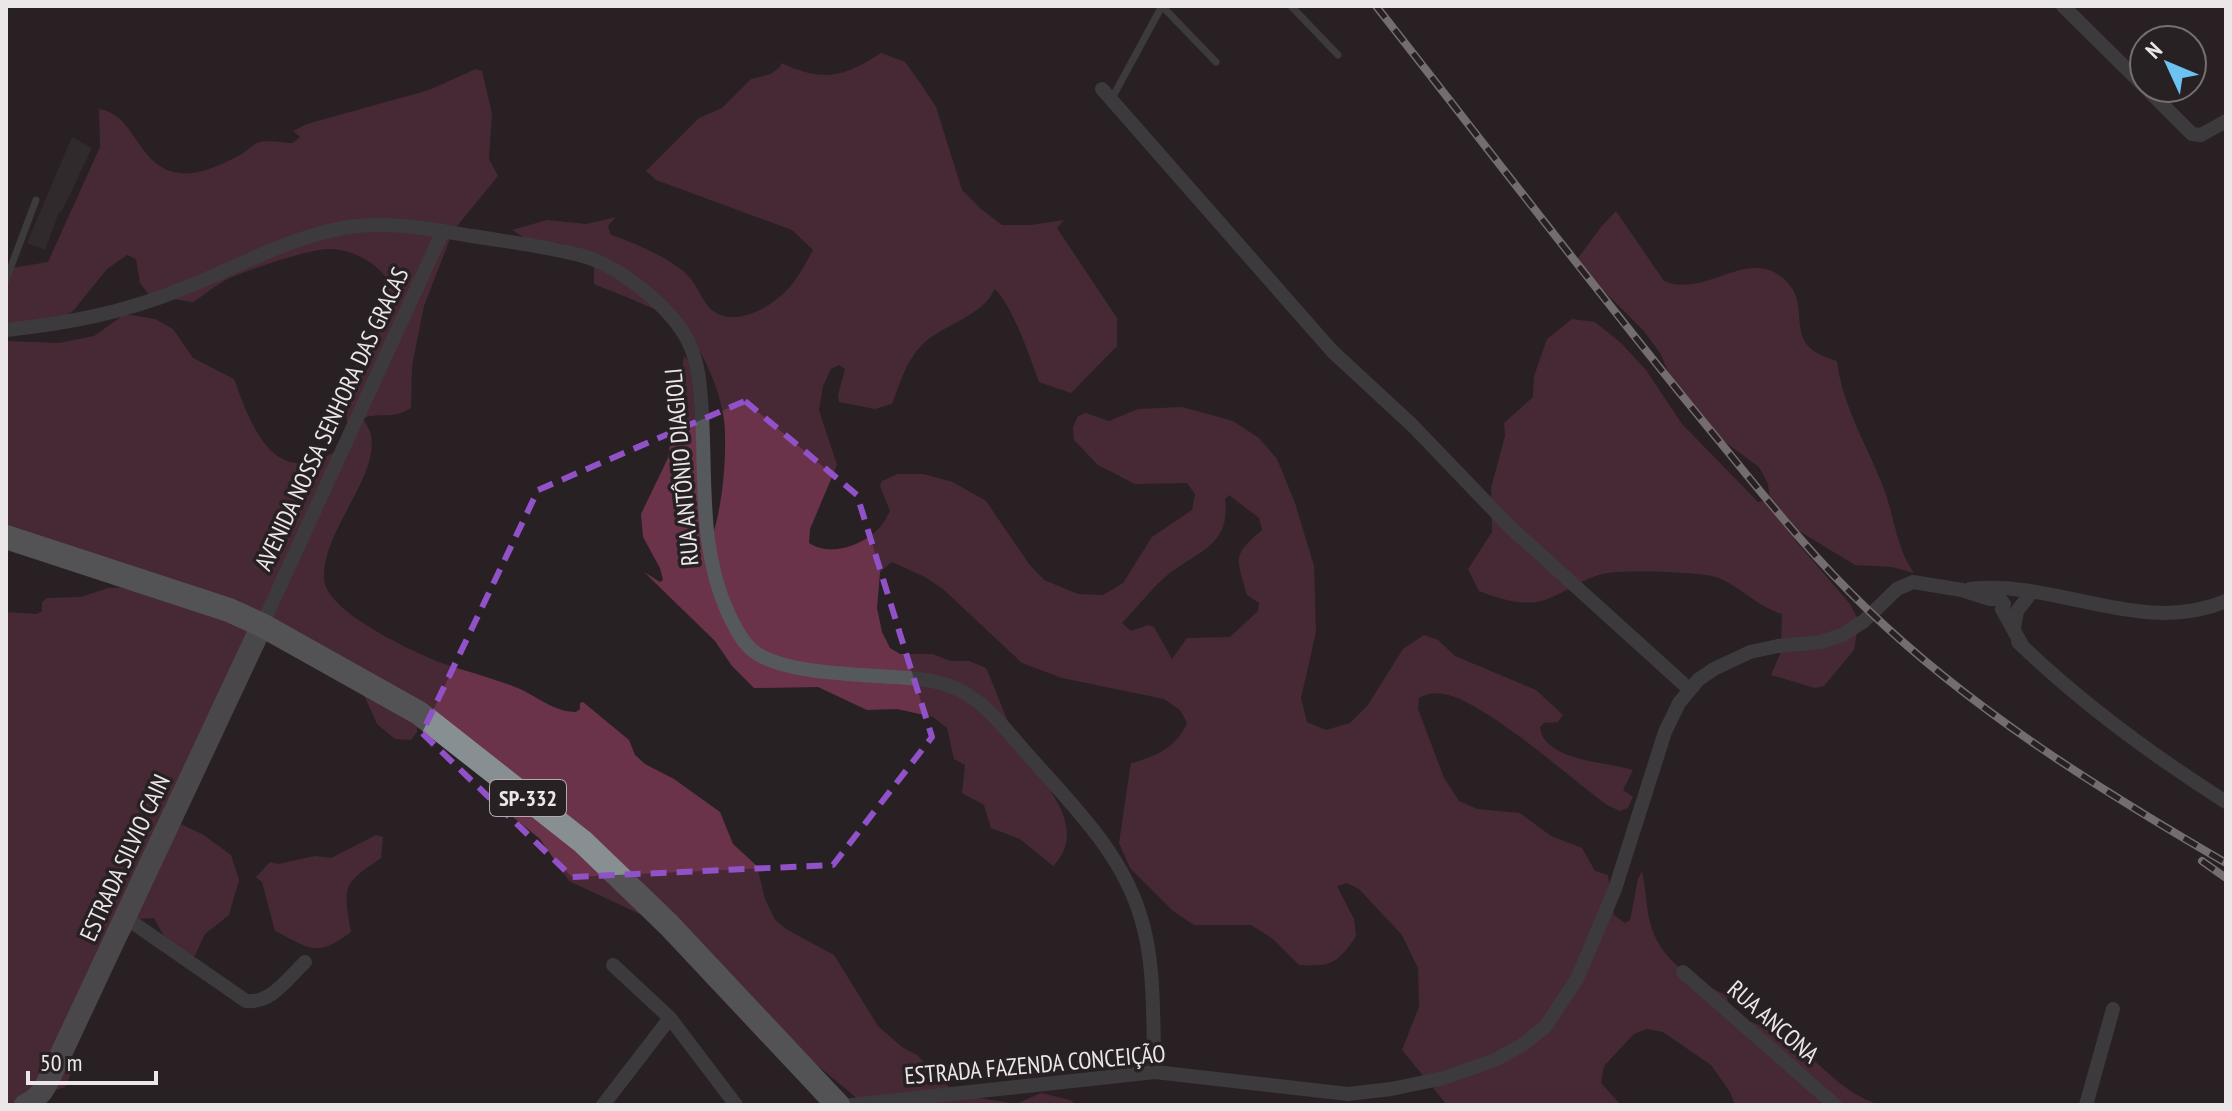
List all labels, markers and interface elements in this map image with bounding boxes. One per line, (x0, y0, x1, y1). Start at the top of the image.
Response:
north arrow (2128, 24, 2208, 104)
text: N (2139, 36, 2168, 64)
street label: AVENIDA NOSSA SENHORA DAS GRACAS (248, 262, 416, 575)
street label: RUA ANTÔNIO DIAGIOLI (657, 367, 706, 567)
street label: ESTRADA SILVIO CAIN (72, 770, 177, 946)
road number: SP-332 (490, 780, 566, 816)
street label: RUA ANCONA (1721, 973, 1826, 1070)
scale bar (28, 1035, 156, 1085)
street label: ESTRADA FAZENDA CONCEIÇÃO (903, 1038, 1167, 1091)
text: 50 m (40, 1047, 82, 1078)

